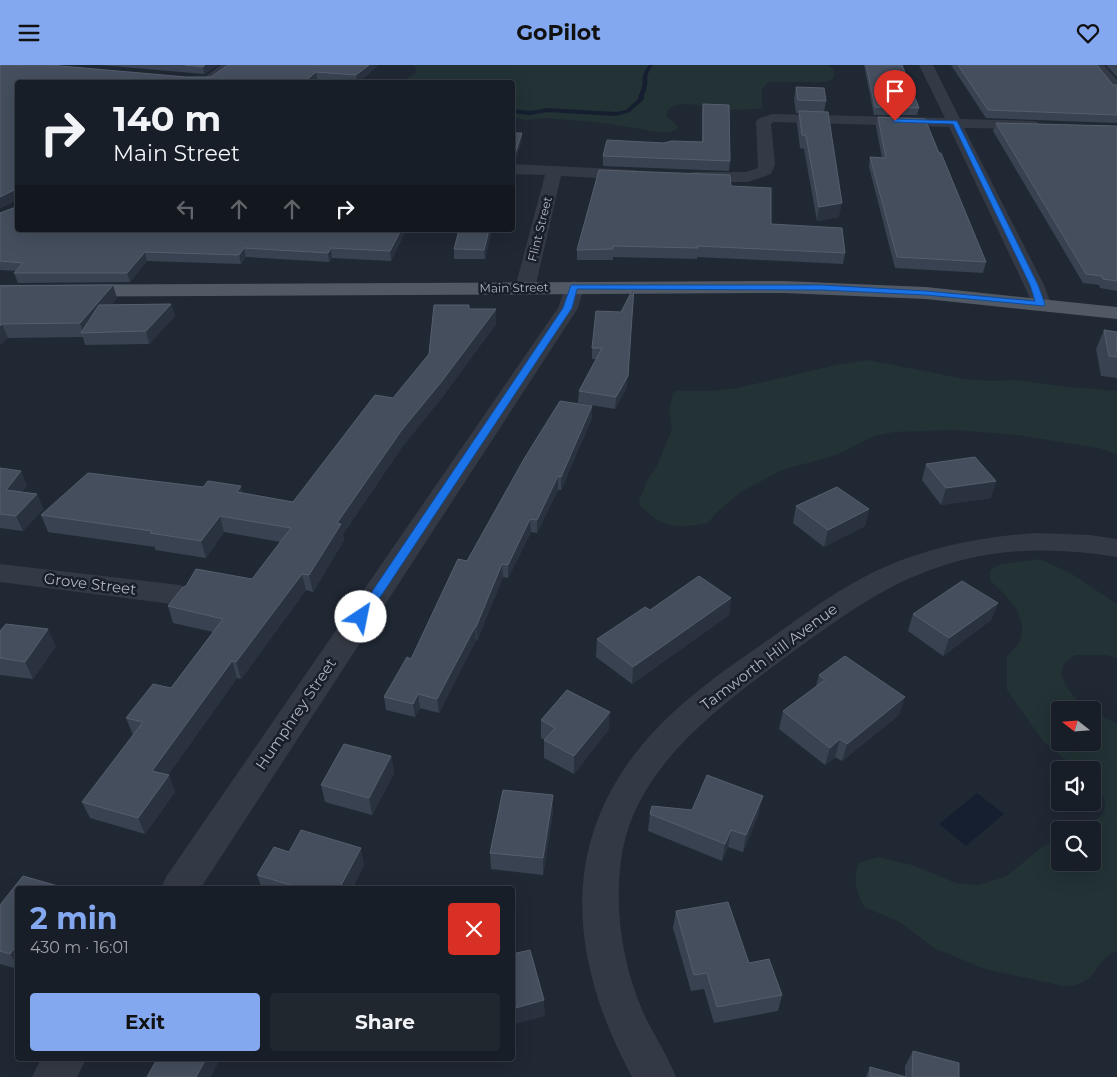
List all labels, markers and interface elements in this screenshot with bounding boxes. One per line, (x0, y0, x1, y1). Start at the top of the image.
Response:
icon: menu (15, 19, 43, 47)
text: GoPilot (516, 19, 601, 46)
icon: heart (1074, 19, 1102, 47)
pin (874, 70, 916, 121)
icon: arrive (881, 77, 909, 105)
text: 140 m (113, 97, 221, 140)
icon: right (30, 100, 95, 165)
text: Main Street (113, 140, 240, 167)
icon: left (172, 195, 200, 223)
icon: ahead (225, 195, 253, 223)
icon: ahead (278, 195, 306, 223)
icon: right (331, 195, 359, 223)
street label: Flint Street (524, 195, 555, 263)
street label: Main Street (479, 279, 549, 296)
street label: Grove Street (43, 568, 137, 599)
position arrow (334, 590, 386, 642)
street label: Tamworth Hill Avenue (697, 599, 841, 714)
street label: Humphrey Street (251, 654, 340, 773)
north arrow (1051, 701, 1101, 751)
map controls (1051, 701, 1101, 871)
button: sound (1051, 761, 1101, 811)
button: search (1051, 821, 1101, 871)
text: 2 min (30, 900, 117, 937)
button: close (448, 903, 500, 955)
text: 430 m · 16:01 (30, 938, 129, 957)
button: Exit (30, 993, 260, 1051)
button: Share (270, 993, 500, 1051)

